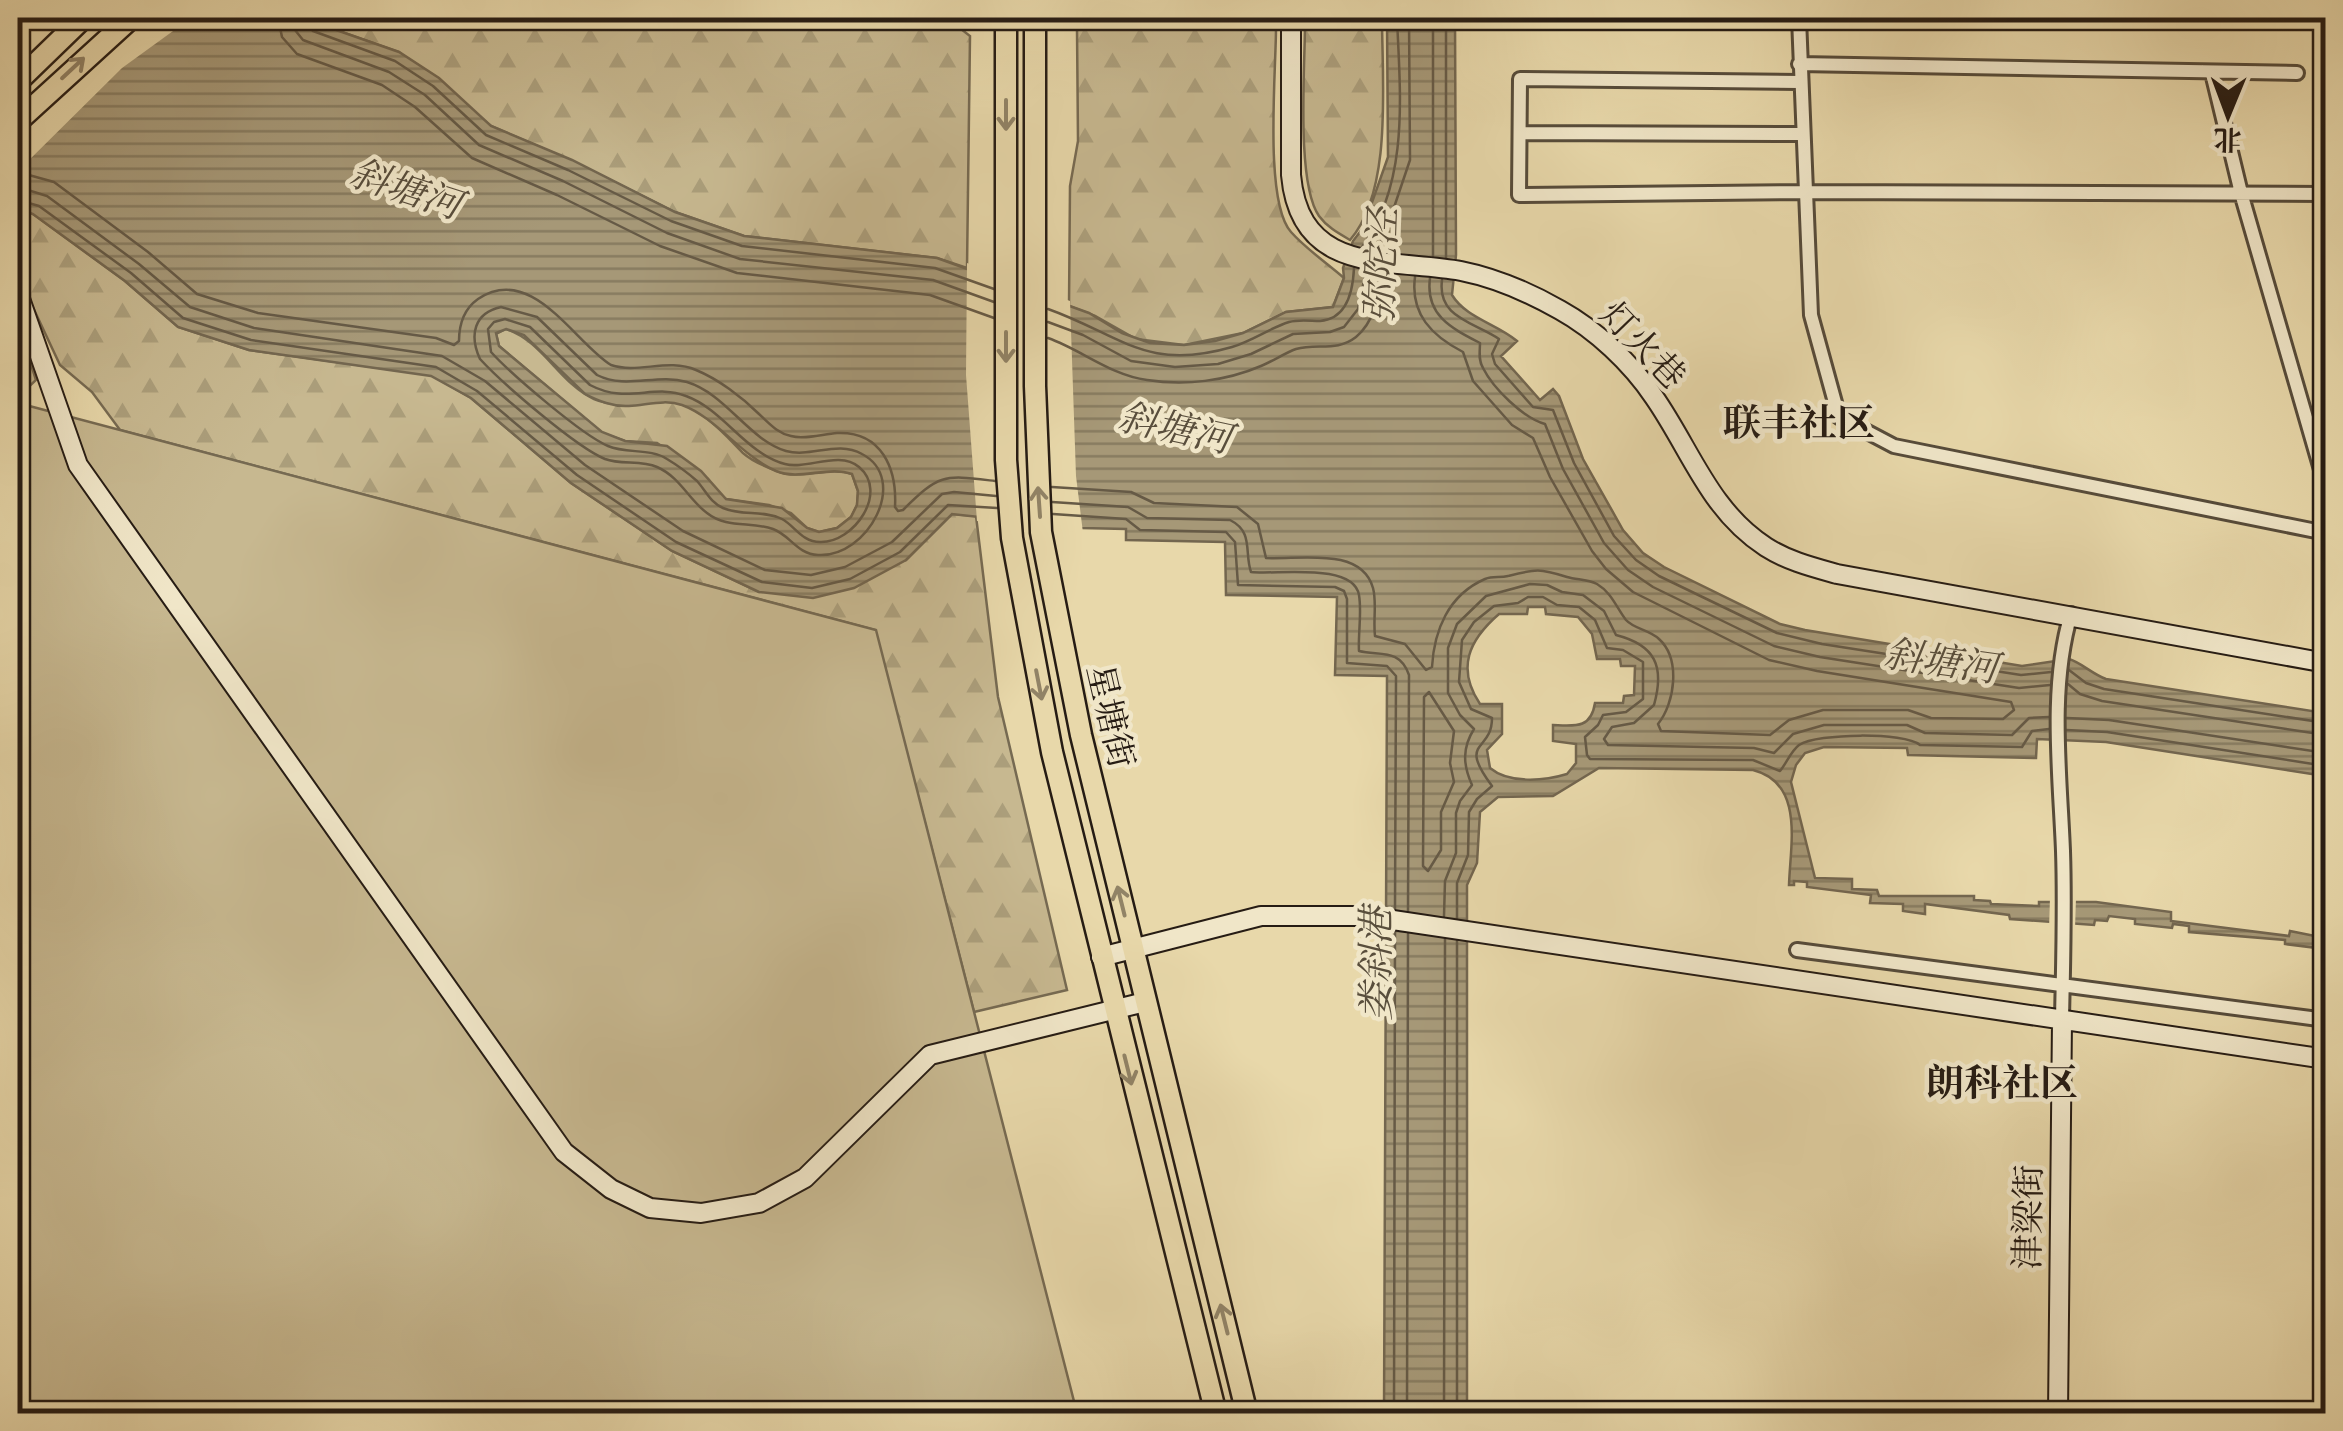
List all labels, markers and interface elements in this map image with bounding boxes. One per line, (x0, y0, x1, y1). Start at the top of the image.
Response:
one-way arrow (60, 57, 85, 80)
north arrow (2178, 65, 2278, 165)
one-way arrow (996, 98, 1016, 130)
text: 北 (2213, 122, 2242, 158)
water label: 斜塘河 (344, 148, 474, 231)
water label: 弥陀泾 (1354, 204, 1407, 323)
street label: 灯火巷 (1591, 291, 1696, 398)
one-way arrow (996, 330, 1015, 362)
water label: 斜塘河 (1114, 392, 1242, 465)
district label: 联丰社区 (1723, 398, 1875, 447)
one-way arrow (1030, 486, 1049, 518)
water label: 斜塘河 (1881, 628, 2007, 694)
street label: 星塘街 (1078, 660, 1145, 772)
one-way arrow (1031, 668, 1050, 700)
one-way arrow (1111, 886, 1130, 917)
water label: 娄斜港 (1351, 902, 1400, 1021)
one-way arrow (1120, 1054, 1139, 1085)
district label: 朗科社区 (1926, 1058, 2078, 1107)
street label: 津梁街 (2004, 1164, 2051, 1270)
one-way arrow (1213, 1304, 1232, 1335)

